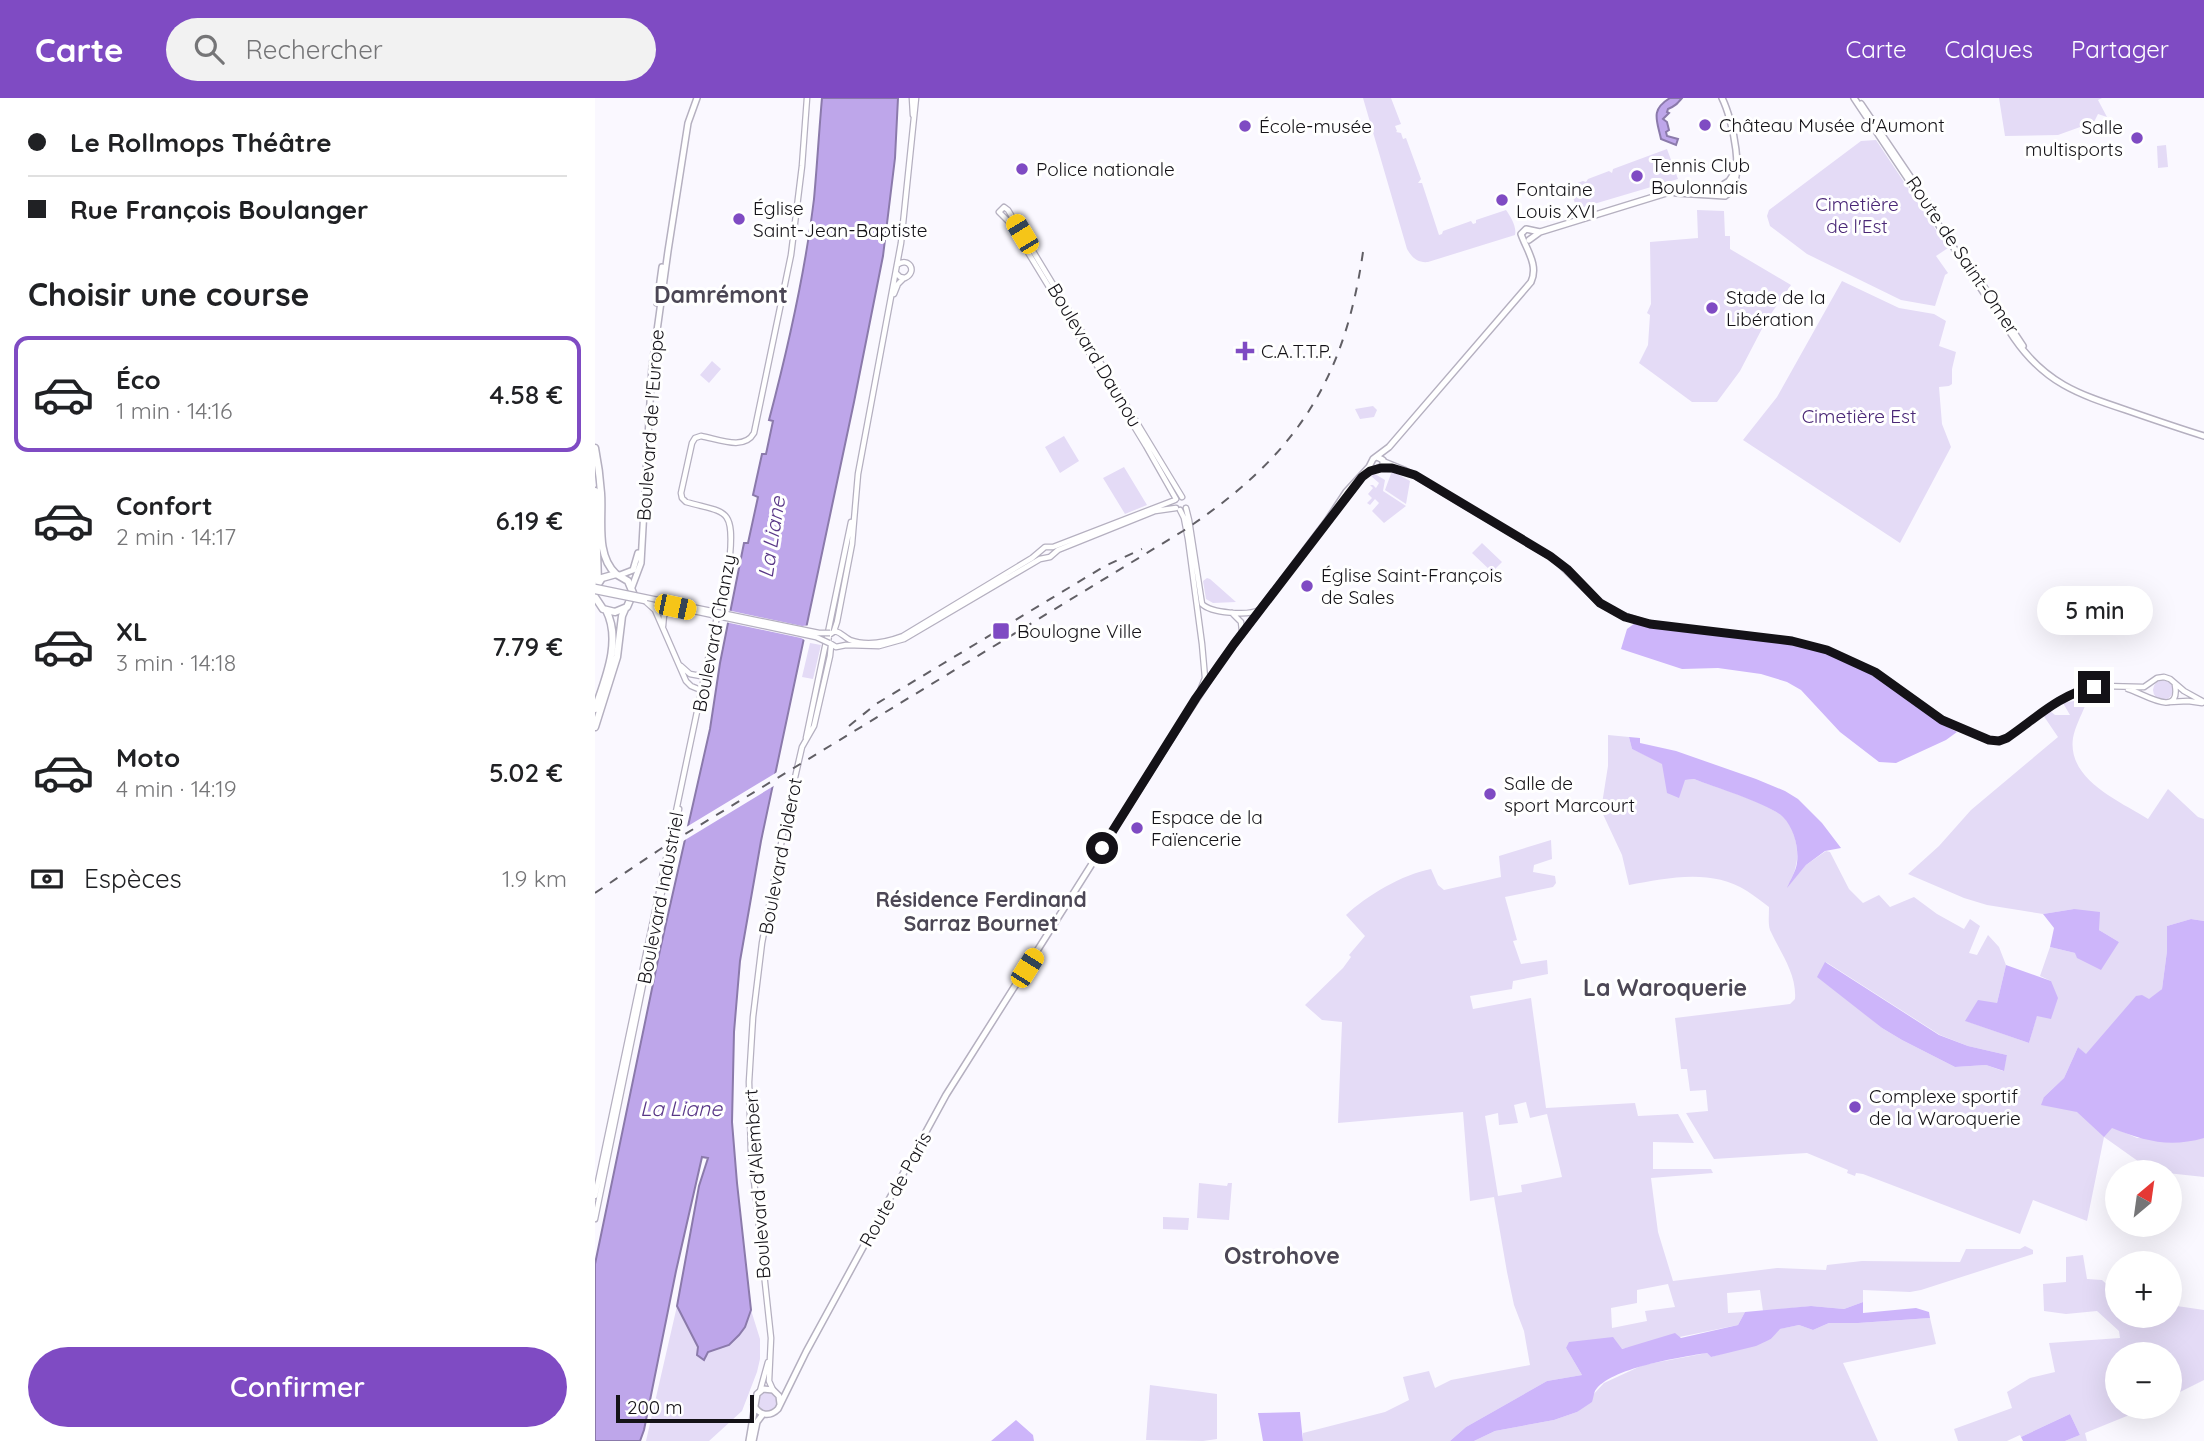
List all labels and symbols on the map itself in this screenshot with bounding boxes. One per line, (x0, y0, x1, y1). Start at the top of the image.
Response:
place label: Château Musée d'Aumont (1719, 113, 1945, 137)
place label: École-musée (1259, 114, 1372, 138)
place label: Salle multisports (2025, 115, 2123, 161)
marker: Château Musée d'Aumont (1697, 117, 1713, 133)
marker: École-musée (1237, 118, 1253, 134)
marker: Salle multisports (2129, 130, 2145, 146)
place label: Tennis Club Boulonnais (1651, 153, 1750, 199)
place label: Police nationale (1036, 157, 1175, 181)
marker: Police nationale (1014, 161, 1030, 177)
marker: Tennis Club Boulonnais (1629, 168, 1645, 184)
street label: Route de Saint-Omer (1901, 171, 2025, 339)
place label: Fontaine Louis XVI (1516, 177, 1595, 223)
marker: Fontaine Louis XVI (1494, 192, 1510, 208)
park label: Cimetière de l'Est (1815, 192, 1899, 238)
place label: Église Saint-Jean-Baptiste (753, 196, 928, 242)
marker: Église Saint-Jean-Baptiste (731, 211, 747, 227)
car (1003, 211, 1042, 257)
street label: Boulevard Daunou (1043, 279, 1147, 431)
district label: Damrémont (654, 280, 788, 309)
place label: Stade de la Libération (1726, 285, 1825, 331)
marker: Stade de la Libération (1704, 300, 1720, 316)
street label: Boulevard de l'Europe (631, 328, 669, 522)
place label: C.A.T.T.P. (1261, 339, 1331, 363)
marker: C.A.T.T.P. (1235, 341, 1255, 361)
park label: Cimetière Est (1802, 404, 1916, 428)
water label: La Liane (752, 493, 790, 580)
street label: Boulevard Chanzy (687, 552, 741, 714)
place label: Église Saint-François de Sales (1321, 563, 1503, 609)
marker: Église Saint-François de Sales (1299, 578, 1315, 594)
callout: 5 min (2036, 586, 2152, 634)
car (653, 592, 698, 622)
place label: Boulogne Ville (1017, 619, 1142, 643)
marker: Boulogne Ville (991, 621, 1011, 641)
route end (2078, 671, 2110, 703)
place label: Salle de sport Marcourt (1504, 771, 1635, 817)
street label: Boulevard Diderot (753, 775, 807, 937)
marker: Salle de sport Marcourt (1482, 786, 1498, 802)
place label: Espace de la Faïencerie (1151, 805, 1263, 851)
street label: Boulevard Industriel (632, 810, 688, 986)
marker: Espace de la Faïencerie (1129, 820, 1145, 836)
route start (1086, 832, 1118, 864)
district label: Résidence Ferdinand Sarraz Bournet (875, 886, 1087, 936)
car (1007, 945, 1048, 991)
district label: La Waroquerie (1583, 973, 1747, 1002)
place label: Complexe sportif de la Waroquerie (1869, 1084, 2021, 1130)
street label: Boulevard d'Alembert (738, 1088, 776, 1280)
water label: La Liane (640, 1095, 723, 1121)
marker: Complexe sportif de la Waroquerie (1847, 1099, 1863, 1115)
street label: Route de Paris (854, 1127, 936, 1251)
north arrow (2105, 1160, 2182, 1237)
district label: Ostrohove (1224, 1241, 1340, 1270)
scale bar (616, 1392, 754, 1424)

